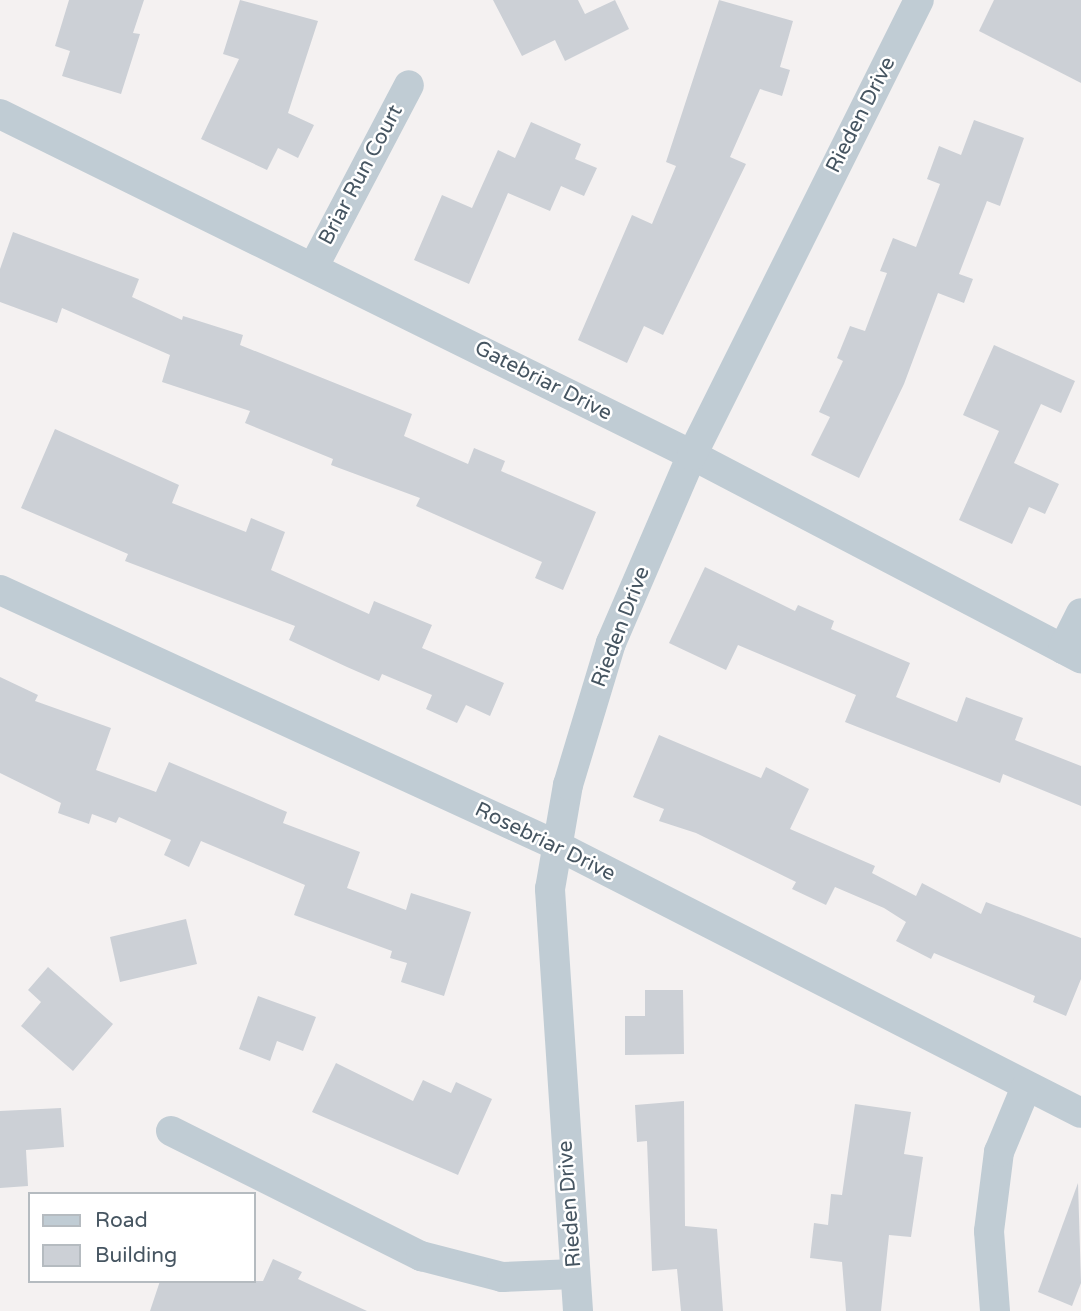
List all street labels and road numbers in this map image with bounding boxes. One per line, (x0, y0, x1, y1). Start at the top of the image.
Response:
street label: Rieden Drive (821, 53, 901, 177)
street label: Briar Run Court (314, 101, 408, 249)
street label: Gatebriar Drive (470, 336, 616, 426)
street label: Rieden Drive (586, 563, 656, 691)
street label: Rosebriar Drive (471, 797, 619, 887)
street label: Rieden Drive (553, 1140, 587, 1268)

